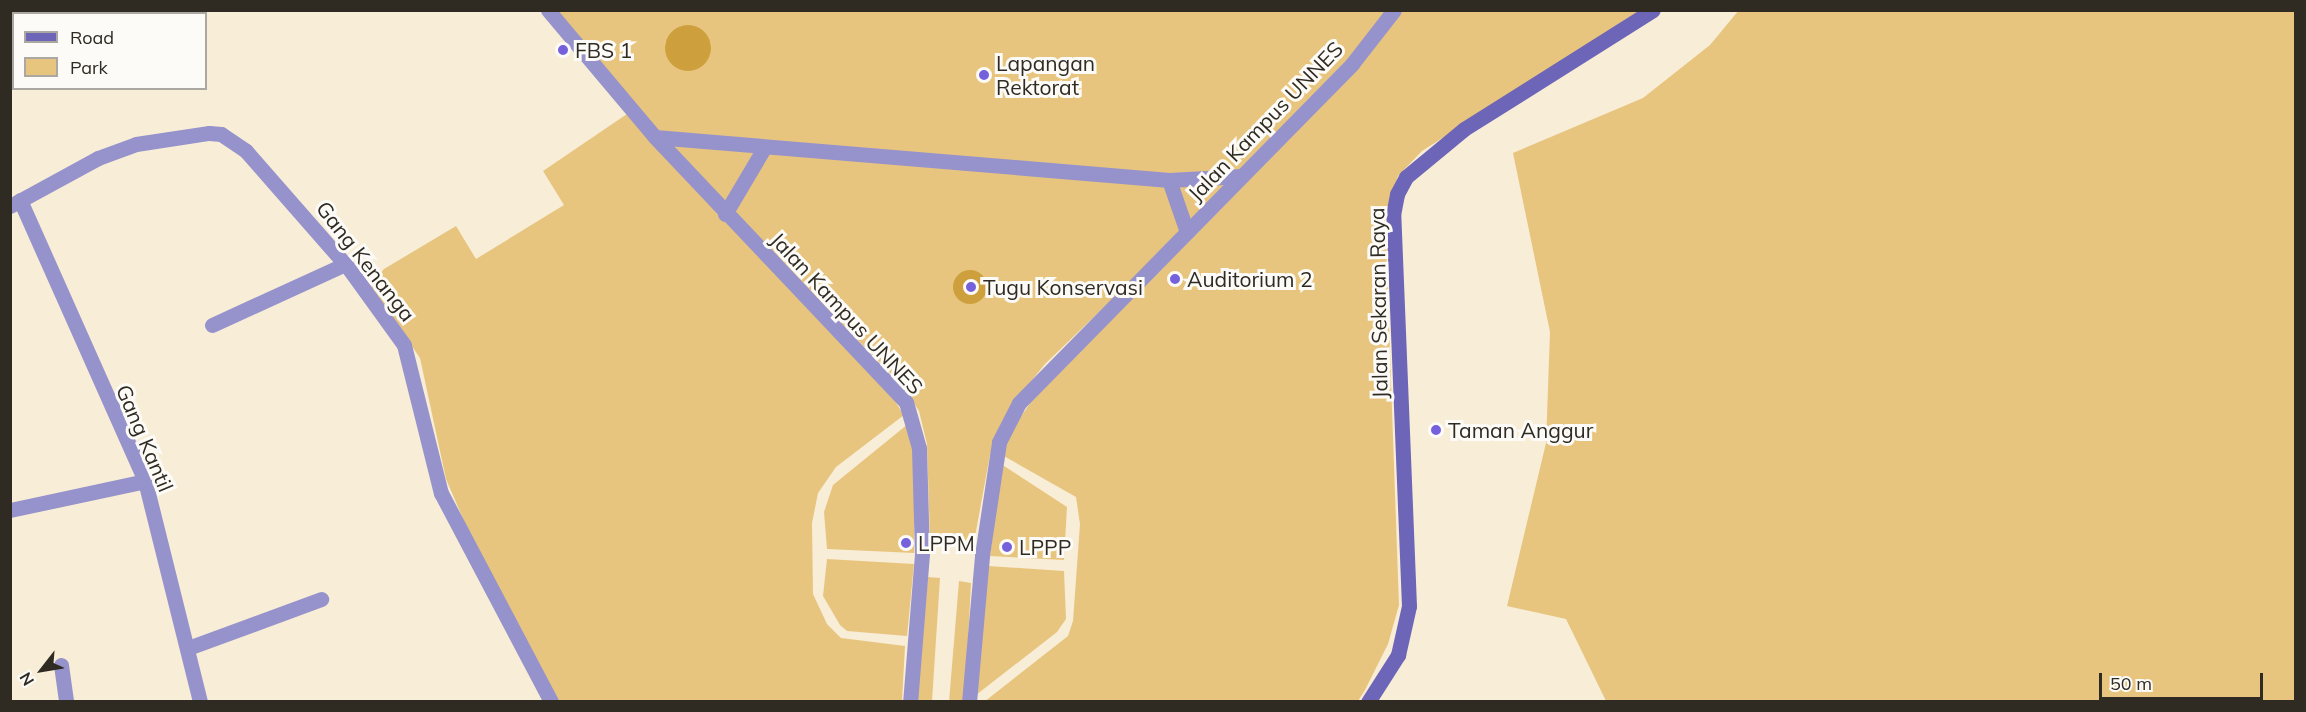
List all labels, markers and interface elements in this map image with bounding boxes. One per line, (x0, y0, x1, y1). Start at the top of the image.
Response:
legend (12, 12, 207, 90)
text: Road (70, 26, 114, 49)
street label: Jalan Kampus UNNES (1182, 36, 1348, 206)
place label: FBS 1 (575, 37, 632, 63)
marker: FBS 1 (556, 43, 570, 57)
place label: Lapangan Rektorat (996, 50, 1095, 100)
text: Park (70, 56, 108, 79)
marker: Lapangan Rektorat (977, 68, 991, 82)
street label: Gang Kenanga (311, 196, 421, 326)
street label: Jalan Sekaran Raya (1364, 207, 1392, 399)
street label: Jalan Kampus UNNES (766, 227, 928, 399)
place label: Auditorium 2 (1187, 266, 1313, 292)
marker: Auditorium 2 (1168, 272, 1182, 286)
place label: Tugu Konservasi (983, 274, 1143, 300)
marker: Tugu Konservasi (964, 280, 978, 294)
street label: Gang Kantil (111, 381, 179, 495)
place label: Taman Anggur (1448, 417, 1593, 443)
marker: Taman Anggur (1429, 423, 1443, 437)
place label: LPPM (918, 530, 975, 556)
place label: LPPP (1019, 534, 1071, 560)
marker: LPPM (899, 536, 913, 550)
marker: LPPP (1000, 540, 1014, 554)
north arrow (12, 640, 72, 700)
scale bar (2102, 661, 2266, 699)
text: N (15, 669, 38, 690)
text: 50 m (2110, 672, 2152, 695)

